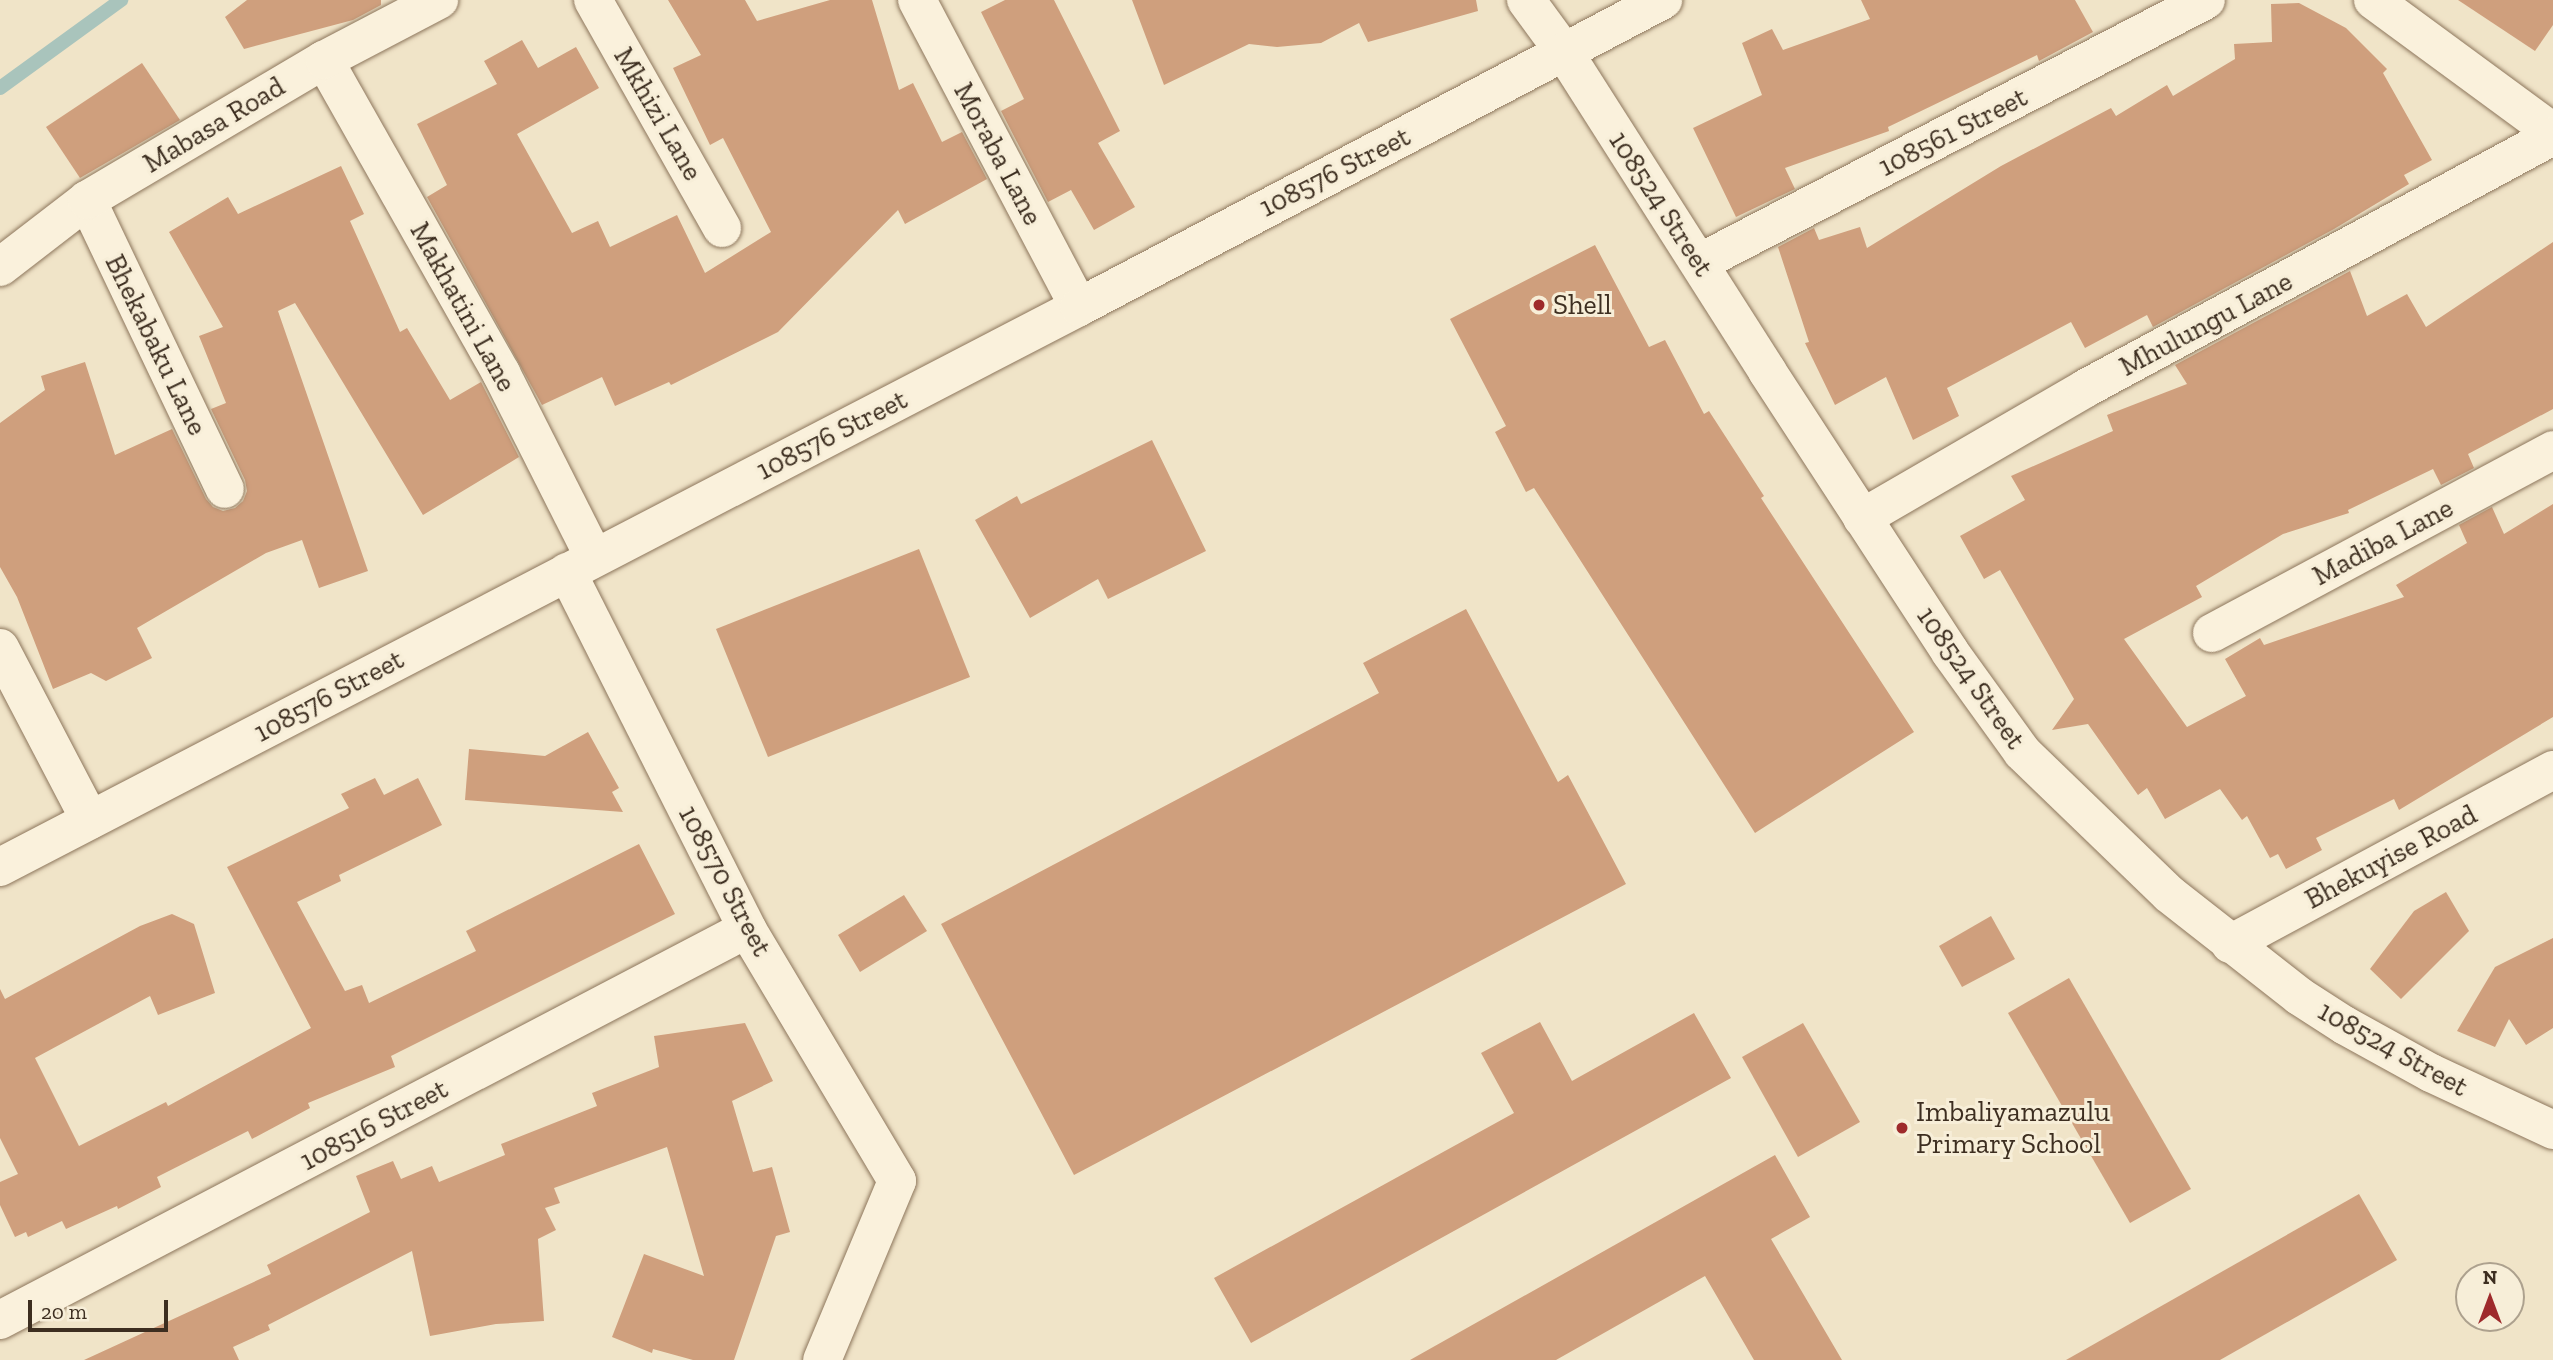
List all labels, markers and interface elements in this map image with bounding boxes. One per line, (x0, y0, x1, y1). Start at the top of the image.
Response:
street label: Mkhizi Lane (606, 42, 710, 186)
street label: Mabasa Road (137, 70, 291, 180)
street label: Moraba Lane (946, 77, 1050, 231)
street label: 108561 Street (1873, 80, 2033, 184)
street label: 108576 Street (1254, 120, 1416, 224)
street label: 108524 Street (1602, 125, 1720, 283)
street label: Makhatini Lane (403, 217, 523, 397)
street label: Bhekabaku Lane (98, 249, 214, 441)
street label: Mhulungu Lane (2114, 264, 2298, 384)
place label: Shell (1553, 288, 1612, 322)
marker: Shell (1531, 297, 1547, 313)
street label: 108576 Street (751, 383, 913, 487)
street label: Madiba Lane (2307, 491, 2459, 593)
street label: 108524 Street (1910, 600, 2032, 756)
street label: 108576 Street (248, 643, 410, 749)
street label: Bhekuyise Road (2299, 798, 2483, 916)
street label: 108570 Street (671, 800, 779, 962)
street label: 108524 Street (2312, 994, 2474, 1104)
street label: 108516 Street (295, 1072, 453, 1178)
place label: Imbaliyamazulu Primary School (1916, 1095, 2110, 1161)
marker: Imbaliyamazulu Primary School (1894, 1120, 1910, 1136)
north arrow (2455, 1262, 2525, 1332)
text: N (2483, 1266, 2497, 1289)
scale bar (32, 1286, 172, 1330)
text: 20 m (41, 1299, 87, 1324)

